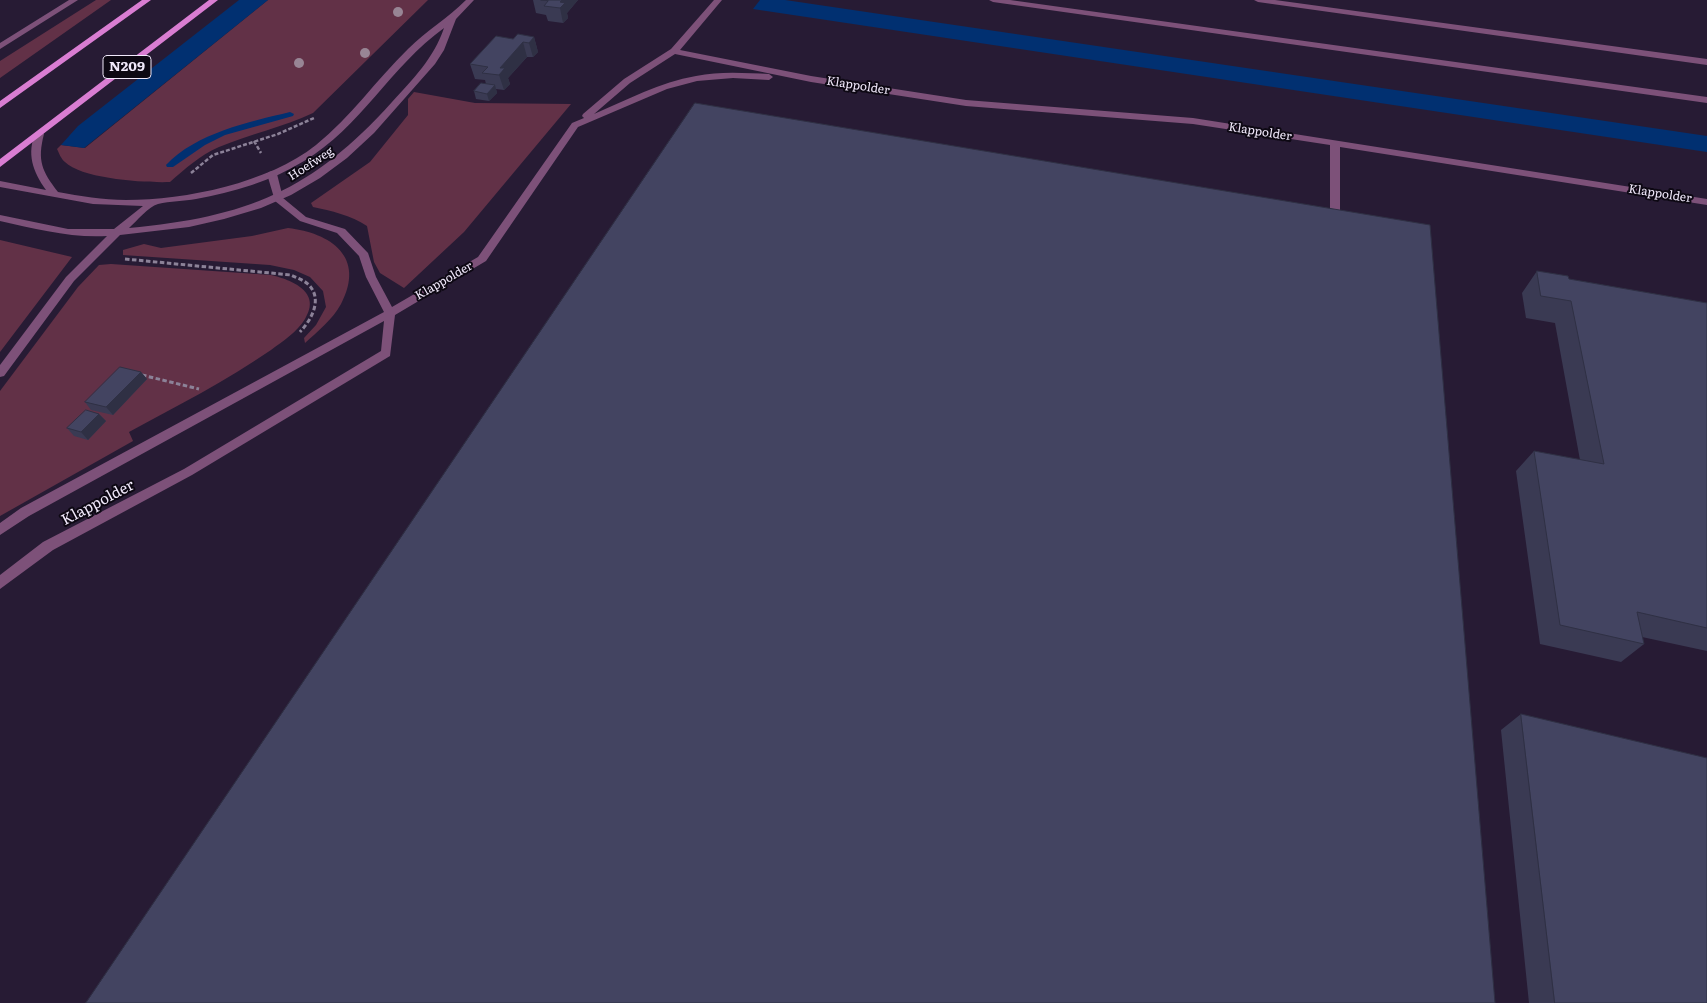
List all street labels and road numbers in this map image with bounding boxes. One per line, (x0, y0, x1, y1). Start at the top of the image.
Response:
road number: N209 (103, 56, 151, 78)
street label: Klappolder (825, 74, 891, 98)
street label: Klappolder (1227, 120, 1293, 144)
street label: Hoefweg (286, 144, 336, 184)
street label: Klappolder (1627, 182, 1693, 206)
street label: Klappolder (413, 259, 475, 303)
street label: Klappolder (59, 476, 137, 530)

